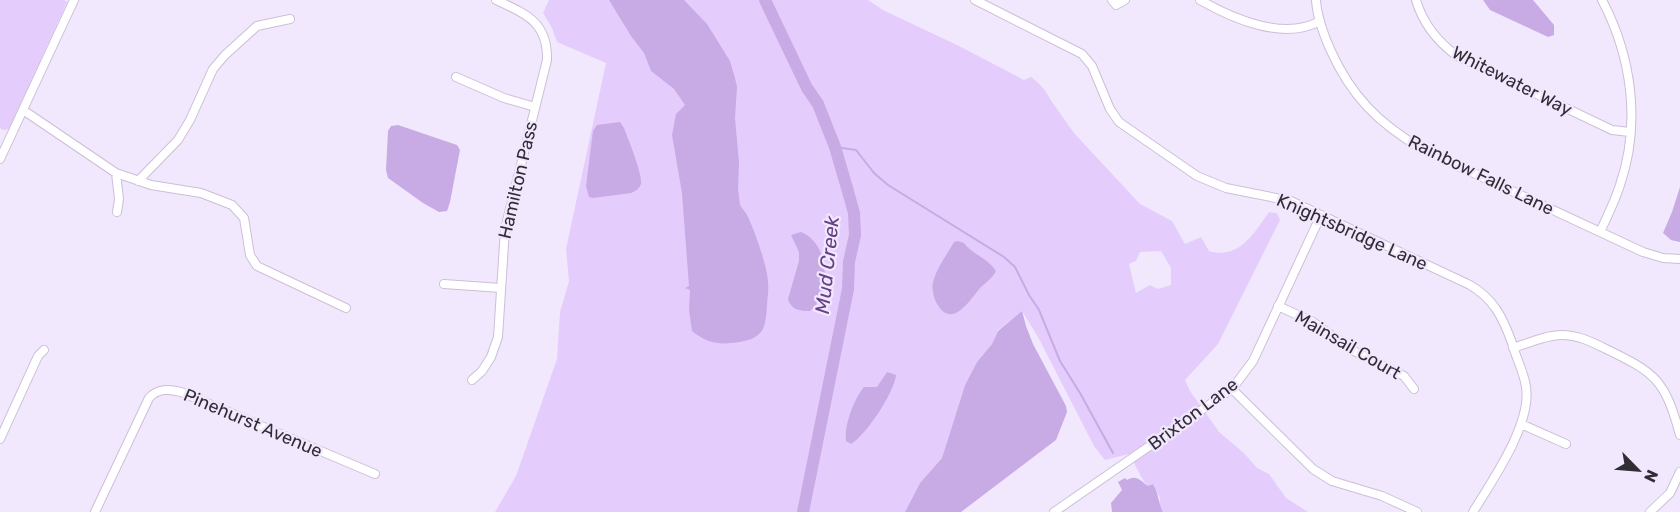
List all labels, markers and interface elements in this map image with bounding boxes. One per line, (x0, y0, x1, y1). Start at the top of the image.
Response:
street label: Whitewater Way (1448, 41, 1576, 121)
street label: Hamilton Pass (494, 119, 542, 241)
street label: Rainbow Falls Lane (1404, 130, 1558, 220)
street label: Knightsbridge Lane (1273, 189, 1431, 275)
water label: Mud Creek (810, 214, 844, 315)
street label: Mainsail Court (1291, 306, 1405, 384)
street label: Brixton Lane (1144, 373, 1242, 455)
street label: Pinehurst Avenue (180, 384, 326, 462)
north arrow (1608, 440, 1668, 500)
text: N (1640, 467, 1662, 485)

